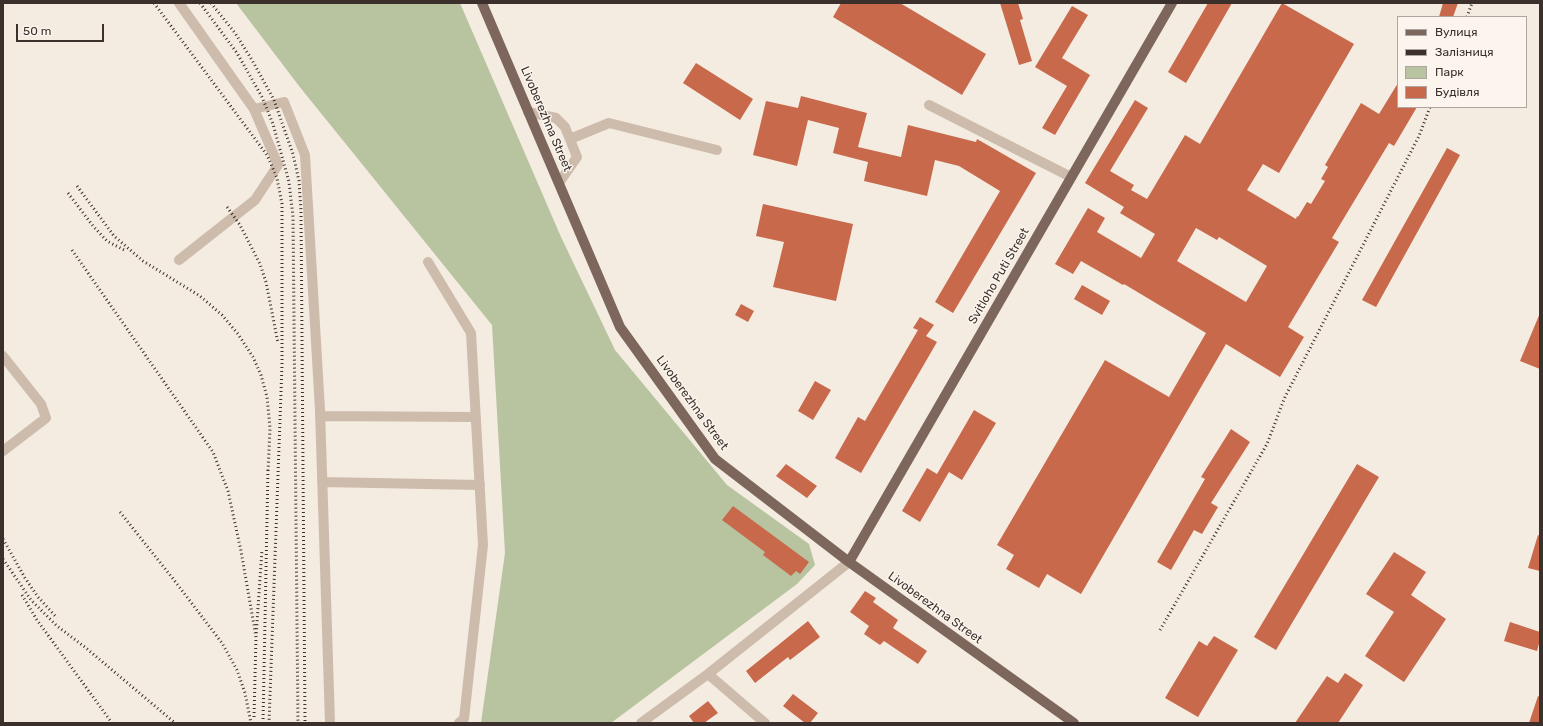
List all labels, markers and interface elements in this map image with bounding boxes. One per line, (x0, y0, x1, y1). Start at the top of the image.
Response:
scale bar (18, 16, 106, 42)
legend (1397, 16, 1527, 108)
text: 50 m (23, 24, 51, 38)
text: Вулиця (1435, 25, 1477, 39)
text: Залізниця (1435, 45, 1494, 59)
street label: Livoberezhna Street (517, 64, 575, 174)
text: Парк (1435, 65, 1464, 79)
text: Будівля (1435, 85, 1480, 99)
street label: Svitloho Puti Street (966, 225, 1032, 327)
street label: Livoberezhna Street (653, 353, 731, 453)
street label: Livoberezhna Street (885, 569, 985, 647)

